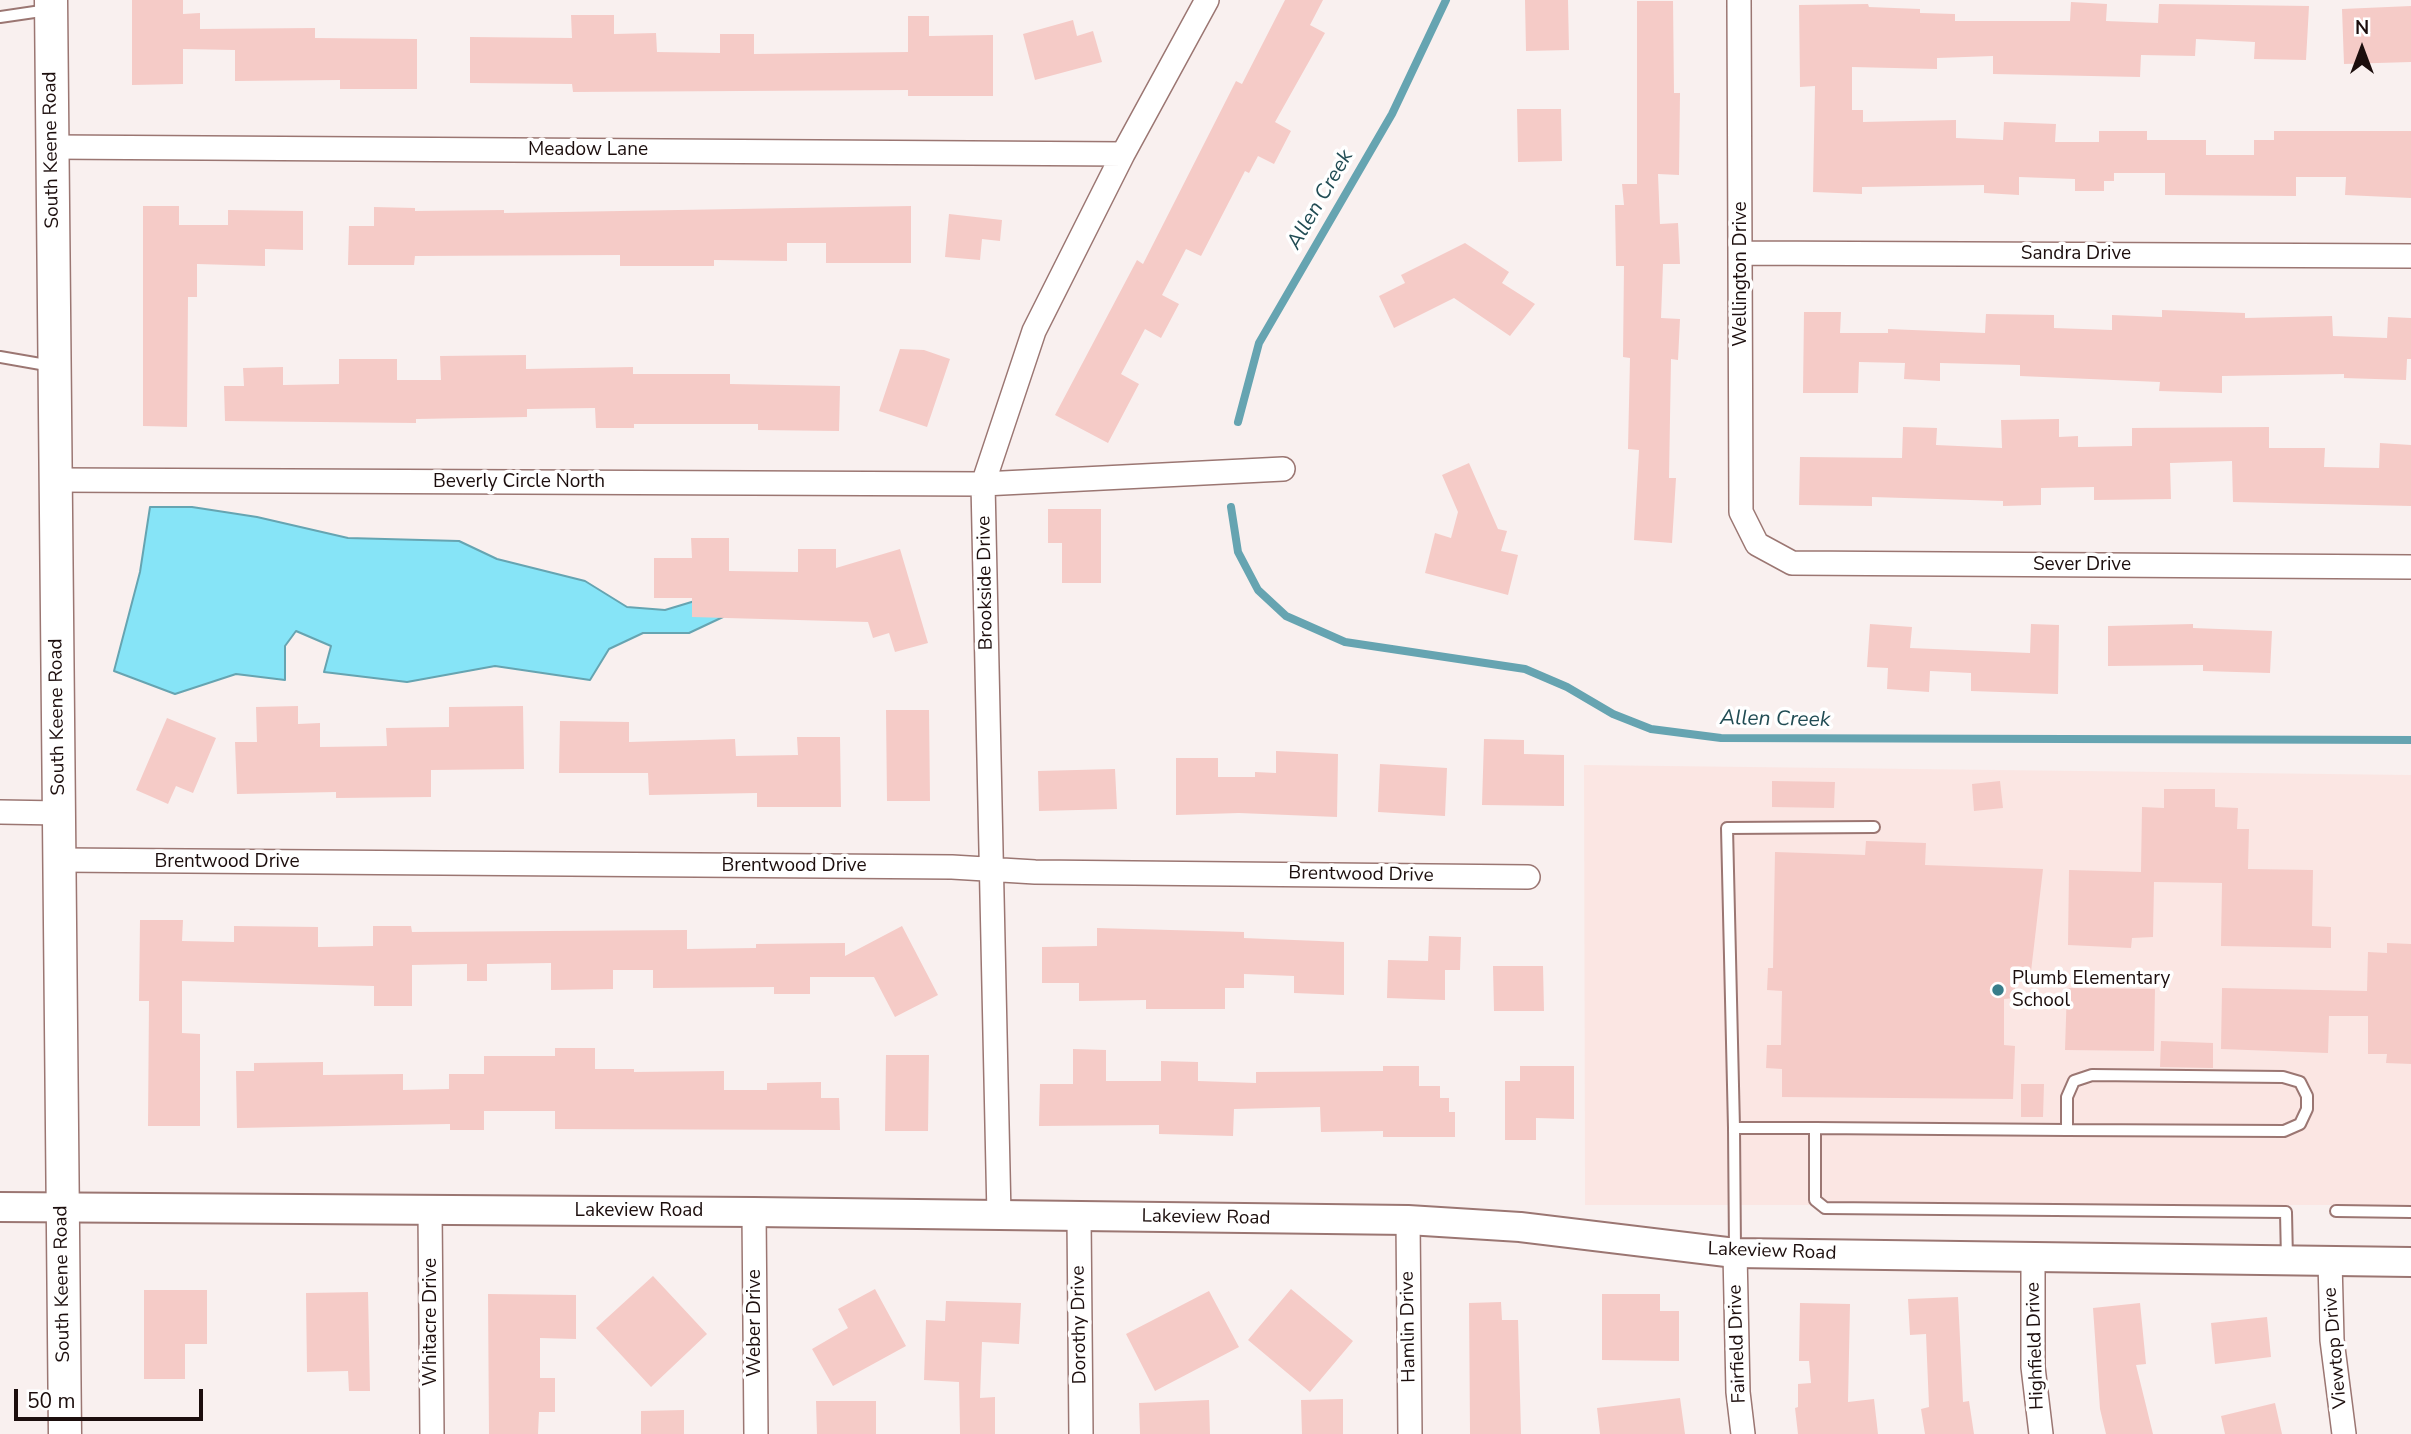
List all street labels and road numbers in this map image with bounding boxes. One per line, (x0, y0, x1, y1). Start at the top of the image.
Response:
street label: South Keene Road (39, 71, 65, 229)
street label: Meadow Lane (528, 139, 648, 161)
street label: Wellington Drive (1730, 201, 1752, 347)
street label: Sandra Drive (2021, 243, 2131, 265)
street label: Beverly Circle North (433, 471, 605, 493)
street label: Brookside Drive (973, 515, 999, 651)
street label: Sever Drive (2033, 554, 2131, 576)
street label: South Keene Road (45, 638, 71, 796)
street label: Brentwood Drive (154, 851, 300, 873)
street label: Brentwood Drive (721, 855, 867, 877)
street label: Brentwood Drive (1288, 862, 1434, 888)
street label: Lakeview Road (575, 1200, 703, 1222)
street label: South Keene Road (50, 1205, 76, 1363)
street label: Lakeview Road (1141, 1205, 1271, 1231)
street label: Lakeview Road (1707, 1238, 1837, 1266)
street label: Whitacre Drive (420, 1258, 442, 1386)
street label: Dorothy Drive (1068, 1265, 1092, 1385)
street label: Weber Drive (744, 1269, 766, 1377)
street label: Hamlin Drive (1397, 1271, 1421, 1383)
street label: Highfield Drive (2022, 1282, 2050, 1410)
street label: Fairfield Drive (1725, 1284, 1751, 1404)
street label: Viewtop Drive (2319, 1286, 2353, 1410)

